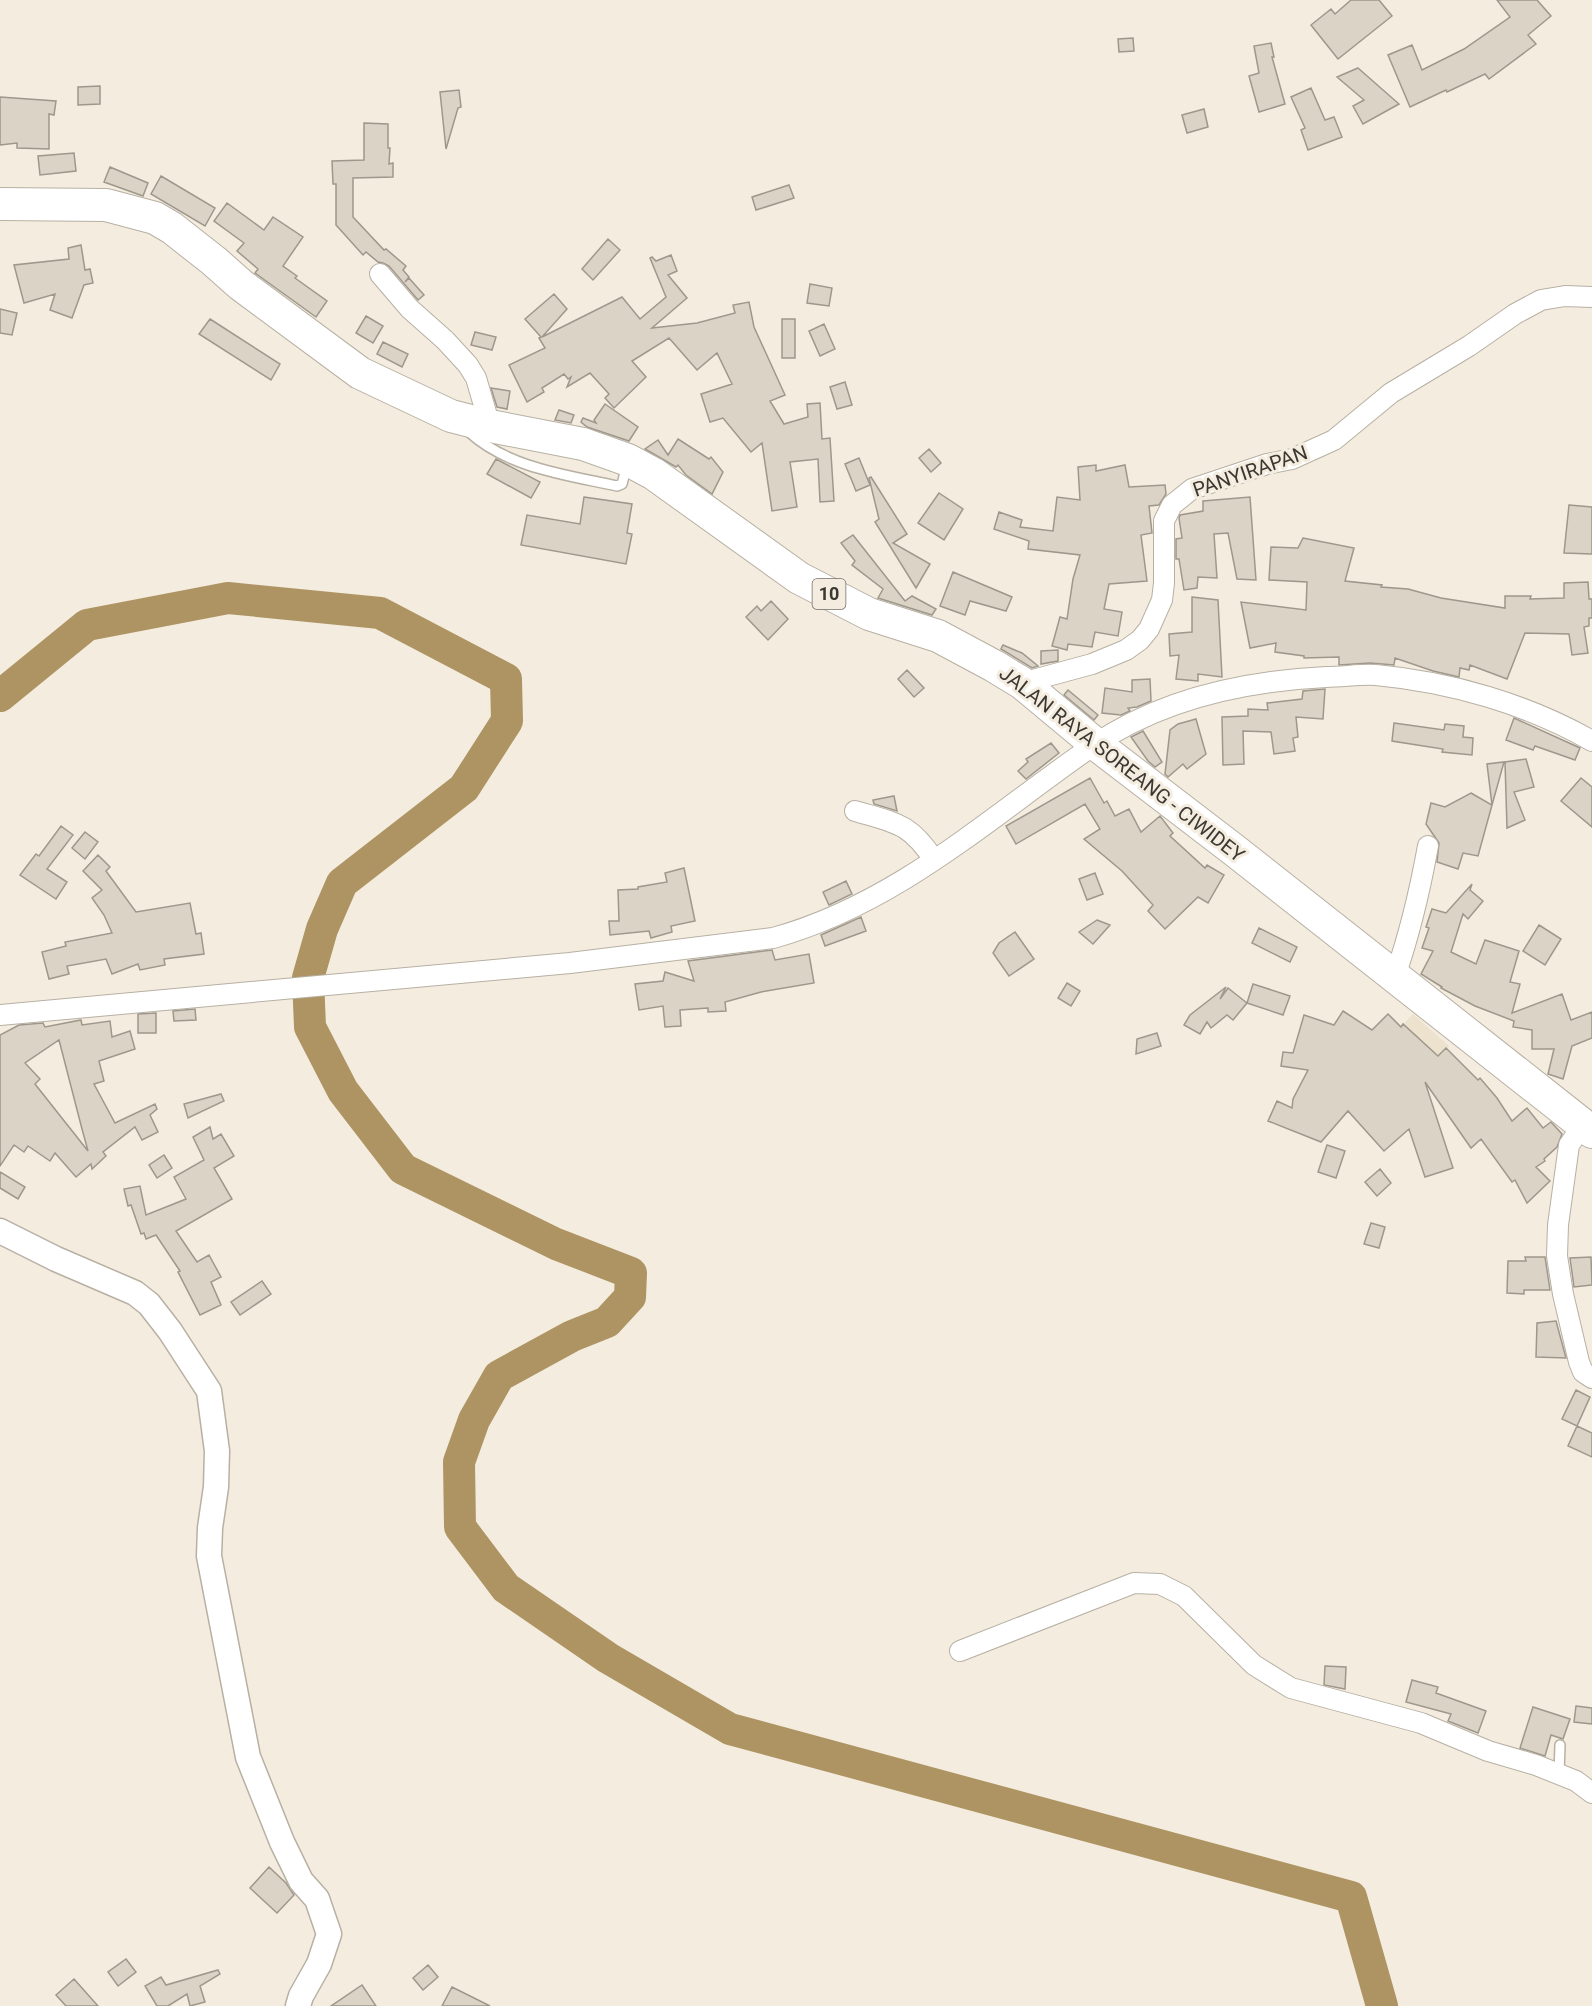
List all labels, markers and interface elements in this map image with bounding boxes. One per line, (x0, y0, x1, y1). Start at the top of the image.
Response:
street label: PANYIRAPAN (1189, 440, 1311, 502)
road number: 10 (812, 579, 846, 609)
street label: JALAN RAYA SOREANG - CIWIDEY (995, 661, 1249, 867)

